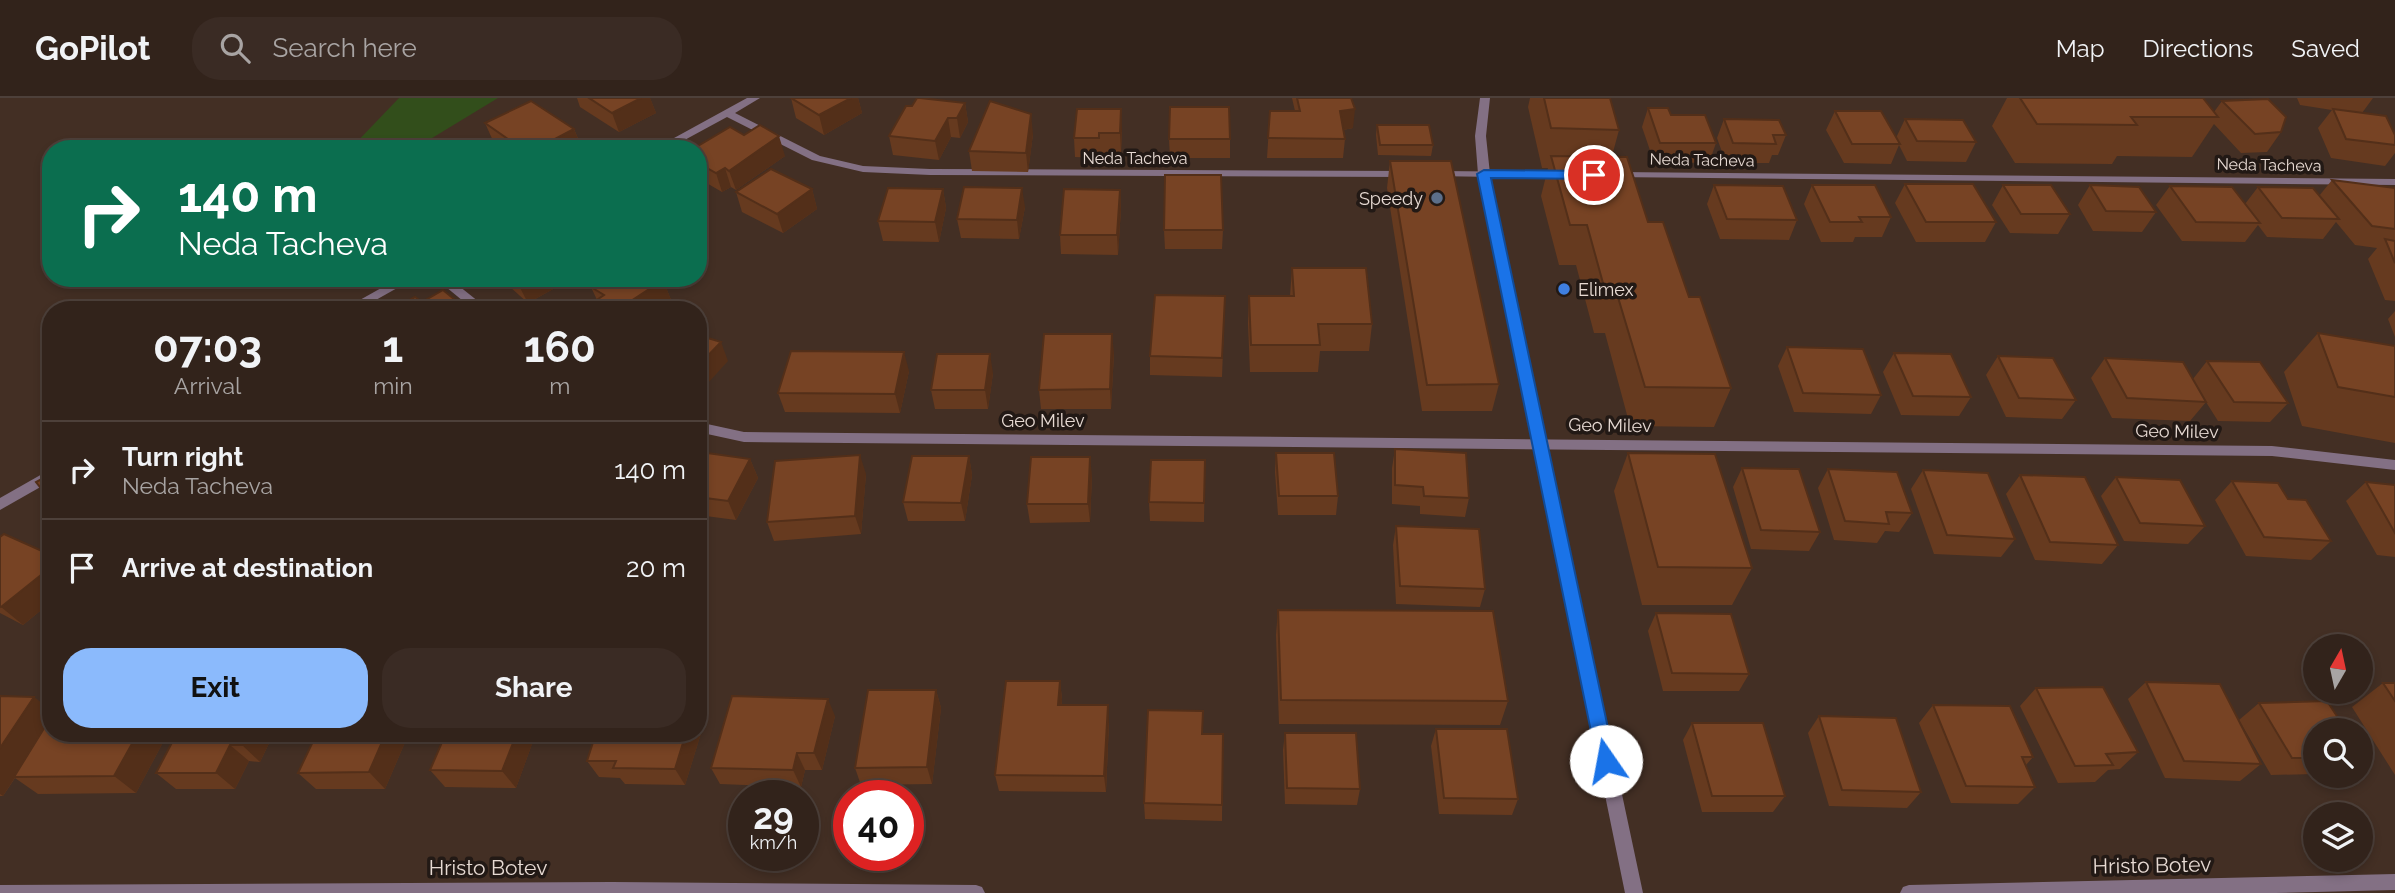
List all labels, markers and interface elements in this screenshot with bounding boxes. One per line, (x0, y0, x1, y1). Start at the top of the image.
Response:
search box (192, 17, 682, 80)
text: GoPilot (35, 29, 150, 68)
icon: search (216, 29, 254, 67)
text: Search here (272, 33, 417, 63)
text: Map (2056, 34, 2105, 63)
text: Directions (2143, 34, 2253, 63)
text: Saved (2291, 34, 2360, 63)
pin (1564, 145, 1624, 205)
street label: Neda Tacheva (1082, 149, 1188, 168)
street label: Neda Tacheva (1649, 150, 1755, 170)
street label: Neda Tacheva (2216, 155, 2322, 175)
icon: arrive (1575, 156, 1613, 194)
text: 140 m (178, 166, 318, 223)
icon: right (63, 168, 154, 259)
place label: Speedy (1359, 188, 1423, 209)
marker: Speedy (1429, 190, 1445, 206)
text: Neda Tacheva (178, 225, 388, 262)
place label: Elimex (1578, 279, 1634, 300)
marker: Elimex (1556, 281, 1572, 297)
text: 07:03 (153, 323, 262, 372)
text: 1 (383, 323, 403, 372)
text: 160 (524, 323, 596, 372)
text: Arrival (174, 372, 241, 399)
text: min (373, 372, 413, 399)
text: m (549, 372, 570, 399)
street label: Geo Milev (1001, 410, 1085, 431)
street label: Geo Milev (1568, 414, 1652, 436)
street label: Geo Milev (2135, 420, 2219, 442)
text: Turn right (122, 442, 243, 472)
icon: right (63, 451, 101, 489)
text: 140 m (614, 455, 686, 485)
text: Neda Tacheva (122, 472, 273, 499)
icon: arrive (63, 549, 101, 587)
text: Arrive at destination (122, 553, 373, 583)
text: 20 m (626, 553, 686, 583)
north arrow (2303, 634, 2373, 704)
map controls (2303, 634, 2373, 872)
button: Exit (63, 648, 368, 728)
button: Share (382, 648, 686, 728)
button: search (2303, 718, 2373, 788)
position arrow (1569, 724, 1643, 798)
speed limit sign: 40 (833, 780, 924, 871)
text: 29 (753, 796, 794, 837)
button: layers (2303, 802, 2373, 872)
text: km/h (750, 832, 797, 853)
street label: Hristo Botev (2092, 851, 2212, 879)
street label: Hristo Botev (429, 855, 547, 880)

